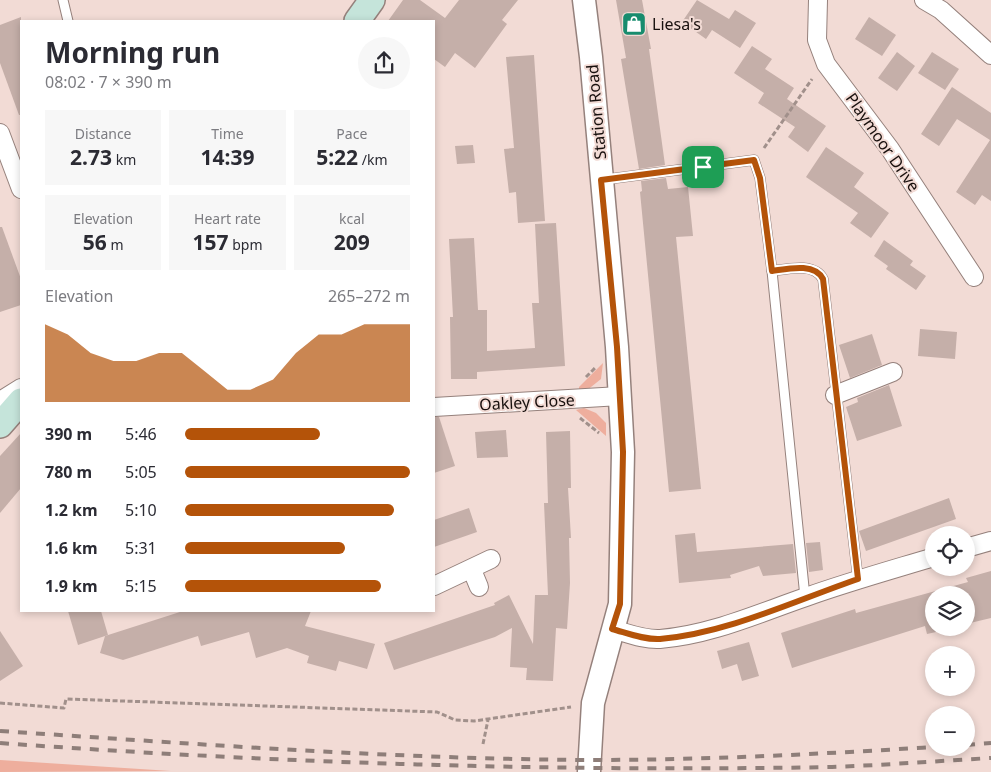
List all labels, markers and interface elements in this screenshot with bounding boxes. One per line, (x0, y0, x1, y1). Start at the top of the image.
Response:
shop icon: Liesa's (621, 11, 647, 37)
place label: Liesa's (652, 13, 701, 35)
text: Morning run (45, 33, 220, 71)
button: share (358, 37, 410, 89)
street label: Station Road (581, 63, 611, 161)
text: 08:02 · 7 × 390 m (45, 71, 172, 93)
street label: Playmoor Drive (841, 88, 925, 196)
text: Distance (75, 124, 132, 143)
text: Time (211, 124, 244, 143)
text: Pace (336, 124, 367, 143)
text: 2.73 (70, 143, 112, 171)
text: 14:39 (201, 143, 254, 171)
text: 5:22 (316, 143, 358, 171)
pin (682, 146, 724, 188)
text: km (112, 150, 136, 169)
text: /km (358, 150, 388, 169)
icon: arrive (689, 153, 717, 181)
text: Elevation (73, 209, 133, 228)
text: Heart rate (194, 209, 261, 228)
text: kcal (339, 209, 365, 228)
text: 56 (83, 228, 107, 256)
text: 157 (192, 228, 229, 256)
text: 209 (334, 228, 370, 256)
text: m (107, 235, 124, 254)
text: bpm (229, 235, 262, 254)
text: Elevation (45, 285, 113, 307)
text: 265–272 m (328, 285, 410, 307)
street label: Oakley Close (479, 389, 575, 415)
text: 390 m (45, 423, 92, 445)
text: 5:46 (125, 423, 157, 445)
text: 780 m (45, 461, 92, 483)
text: 5:05 (125, 461, 157, 483)
text: 1.2 km (45, 499, 97, 521)
text: 5:10 (125, 499, 157, 521)
map controls (925, 526, 975, 756)
button: locate (925, 526, 975, 576)
text: 1.6 km (45, 537, 97, 559)
text: 5:31 (125, 537, 157, 559)
text: 1.9 km (45, 575, 97, 597)
text: 5:15 (125, 575, 157, 597)
button: layers (925, 586, 975, 636)
button: + (925, 646, 975, 696)
button: − (925, 706, 975, 756)

